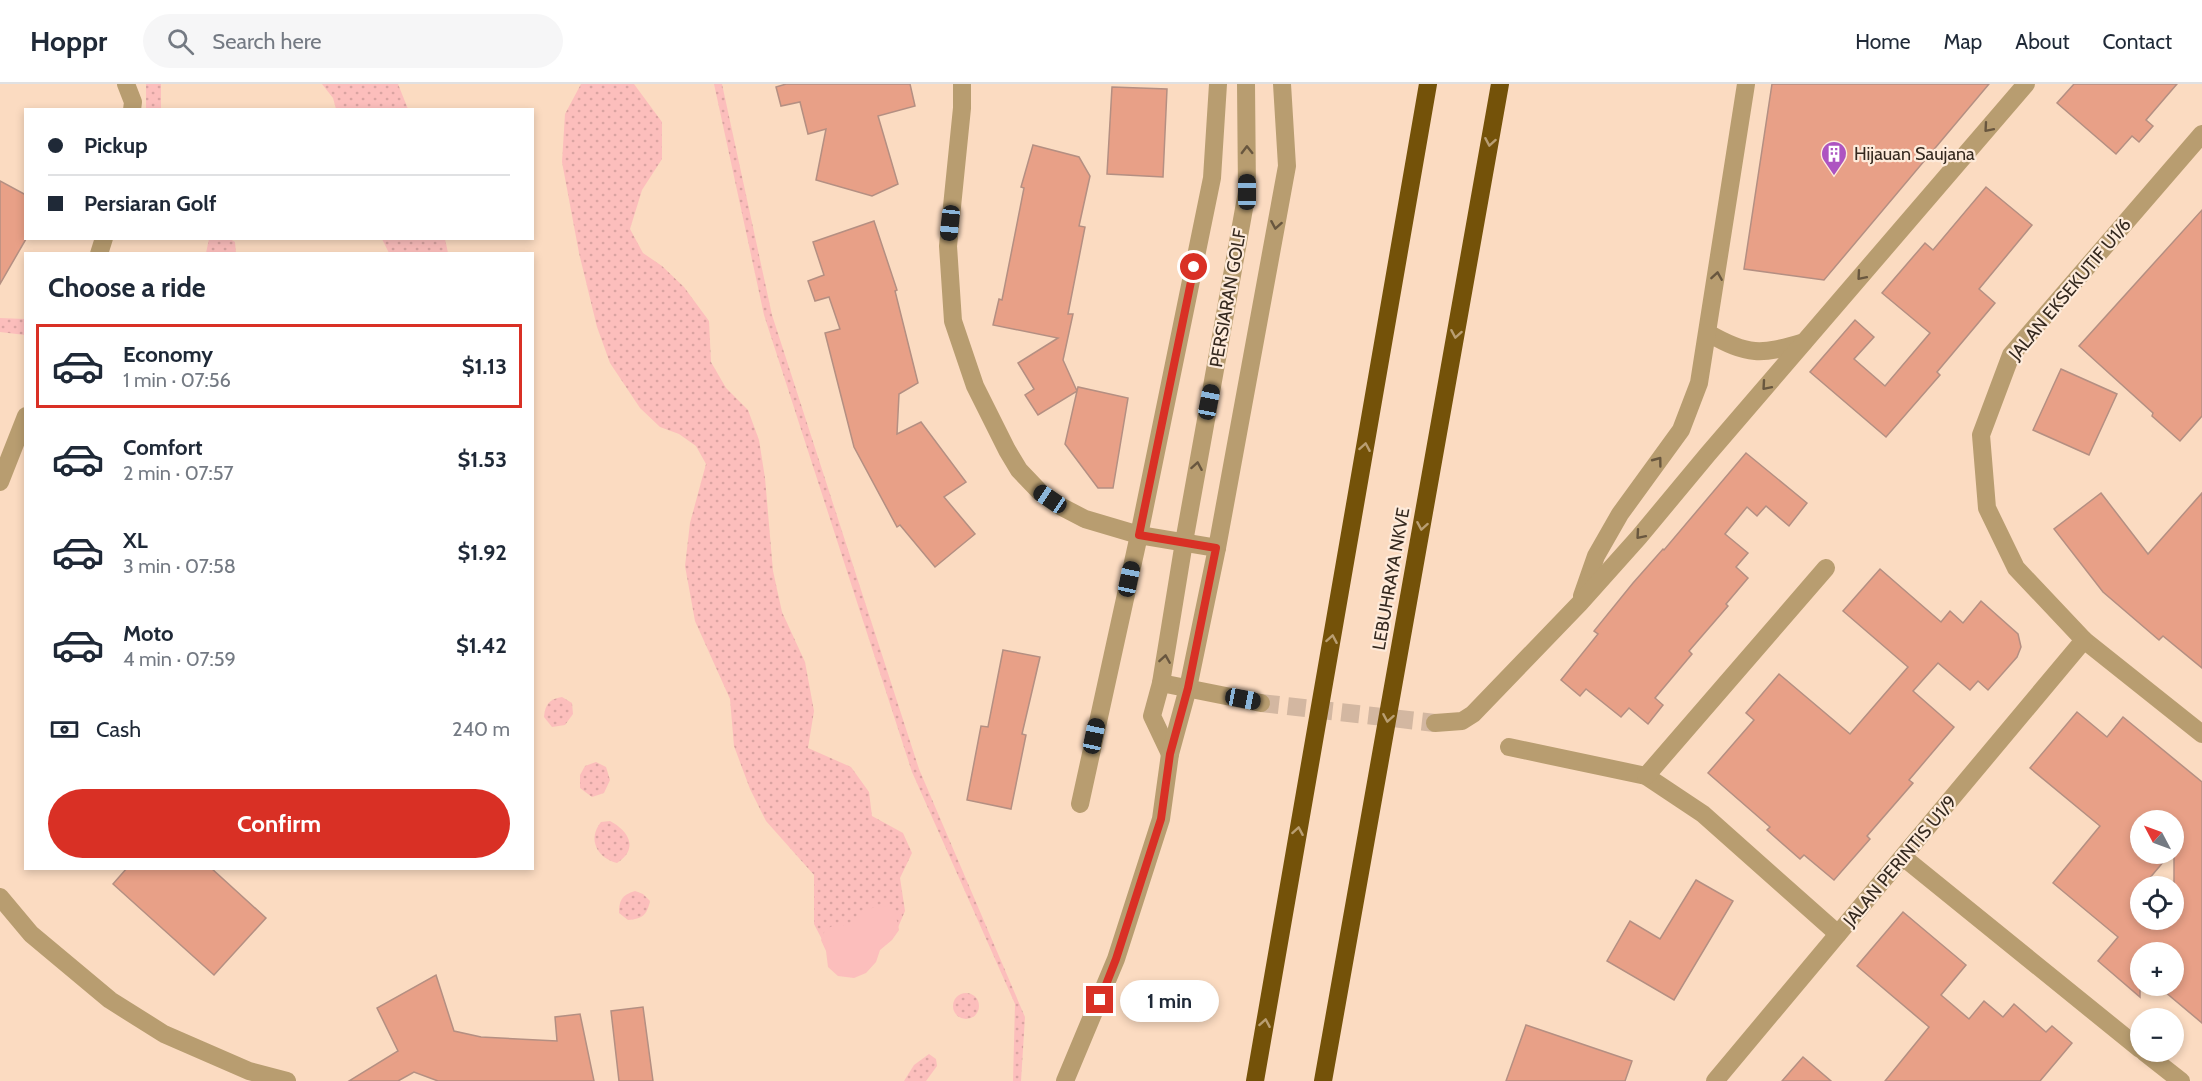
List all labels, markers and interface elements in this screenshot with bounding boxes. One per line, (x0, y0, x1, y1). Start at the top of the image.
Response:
search box (143, 14, 563, 68)
text: Hoppr (30, 24, 107, 58)
icon: search (164, 25, 197, 58)
text: Search here (212, 28, 322, 55)
text: Home (1855, 29, 1911, 54)
text: Map (1944, 29, 1982, 54)
text: About (2015, 29, 2069, 54)
text: Contact (2102, 29, 2172, 54)
one-way arrow (1984, 121, 1995, 132)
text: Pickup (84, 132, 148, 159)
one-way arrow (1484, 136, 1497, 146)
building icon: Hijauan Saujana (1819, 139, 1849, 177)
place label: Hijauan Saujana (1854, 143, 1975, 165)
one-way arrow (1241, 145, 1253, 154)
car (1238, 174, 1256, 210)
text: Persiaran Golf (84, 190, 216, 217)
car (939, 204, 961, 242)
street label: JALAN EKSEKUTIF U1/6 (2004, 214, 2136, 365)
one-way arrow (1270, 220, 1283, 230)
street label: PERSIARAN GOLF (1205, 226, 1251, 369)
route start (1180, 253, 1207, 280)
one-way arrow (1857, 269, 1868, 280)
text: Choose a ride (48, 271, 206, 304)
one-way arrow (1710, 271, 1722, 280)
one-way arrow (1450, 328, 1463, 338)
icon: car (51, 339, 105, 393)
text: Economy (123, 341, 213, 368)
text: $1.13 (462, 353, 507, 380)
text: 1 min · 07:56 (123, 368, 231, 392)
one-way arrow (1762, 379, 1773, 390)
car (1197, 383, 1221, 421)
icon: car (51, 432, 105, 486)
text: Comfort (123, 434, 202, 461)
one-way arrow (1358, 442, 1371, 452)
text: $1.53 (458, 446, 507, 473)
one-way arrow (1651, 456, 1662, 467)
text: 2 min · 07:57 (123, 461, 234, 485)
one-way arrow (1191, 462, 1203, 471)
car (1030, 481, 1070, 517)
street label: LEBUHRAYA NKVE (1368, 506, 1414, 652)
one-way arrow (1416, 520, 1429, 530)
icon: car (51, 525, 105, 579)
text: XL (123, 527, 148, 554)
one-way arrow (1636, 528, 1647, 539)
text: $1.92 (458, 539, 507, 566)
text: 3 min · 07:58 (123, 554, 236, 578)
car (1116, 560, 1142, 598)
icon: car (51, 618, 105, 672)
text: Moto (123, 620, 174, 647)
text: $1.42 (456, 632, 507, 659)
one-way arrow (1325, 634, 1338, 644)
text: 4 min · 07:59 (123, 647, 236, 671)
one-way arrow (1158, 654, 1171, 664)
car (1224, 687, 1262, 711)
icon: cash (48, 713, 81, 746)
one-way arrow (1382, 713, 1394, 722)
text: Cash (96, 716, 141, 743)
text: 240 m (452, 717, 510, 741)
car (1081, 717, 1107, 755)
button: Confirm (48, 789, 510, 858)
street label: JALAN PERINTIS U1/9 (1838, 791, 1961, 932)
north arrow (2130, 810, 2184, 864)
map controls (2130, 810, 2184, 1062)
one-way arrow (1292, 827, 1304, 836)
button: locate (2130, 876, 2184, 930)
button: + (2130, 942, 2184, 996)
callout: 1 min (1121, 979, 1220, 1021)
route end (1086, 986, 1113, 1013)
text: 1 min (1147, 989, 1192, 1013)
button: − (2130, 1008, 2184, 1062)
one-way arrow (1258, 1019, 1271, 1029)

